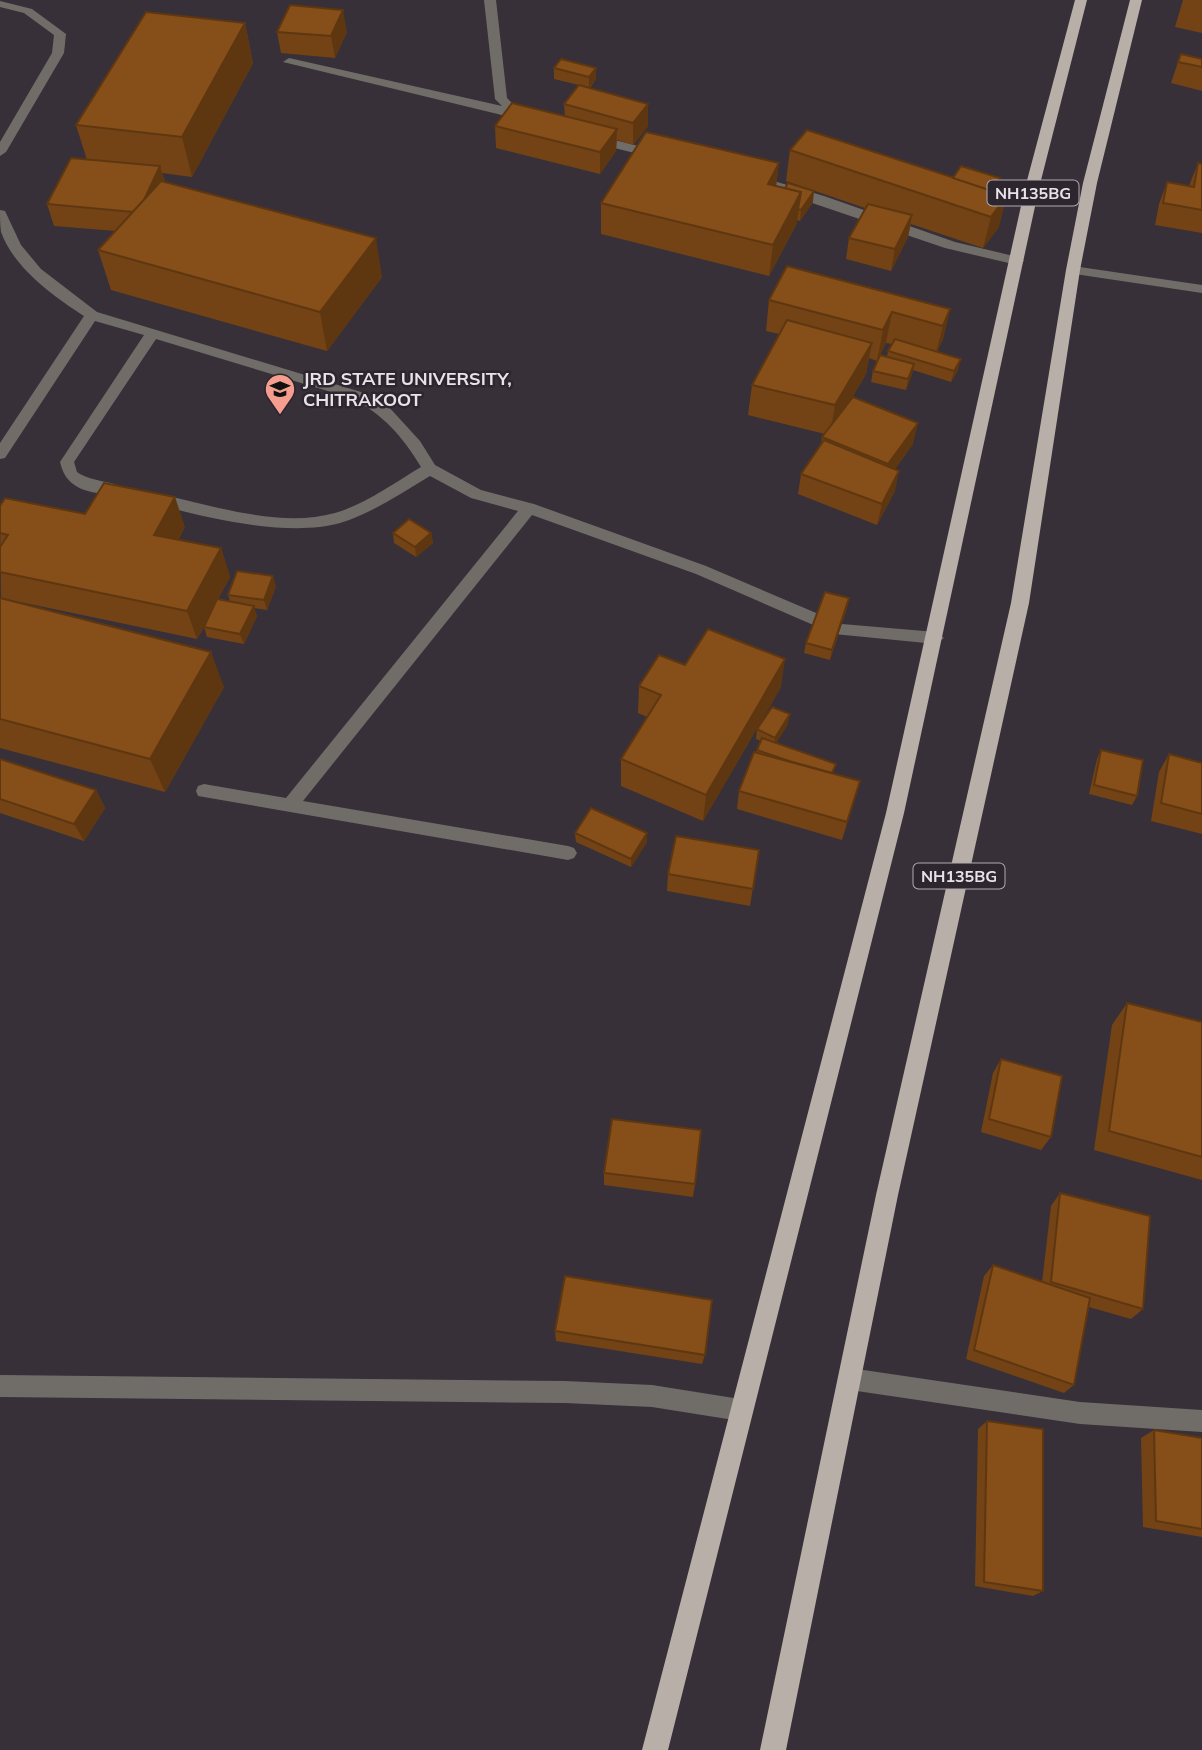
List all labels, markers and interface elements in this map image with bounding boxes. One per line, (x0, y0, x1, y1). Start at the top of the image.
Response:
road number: NH135BG (988, 181, 1078, 206)
place label: JRD STATE UNIVERSITY, CHITRAKOOT (303, 367, 512, 411)
school or university icon: JRD STATE UNIVERSITY, CHITRAKOOT (263, 372, 297, 416)
road number: NH135BG (914, 863, 1004, 888)

